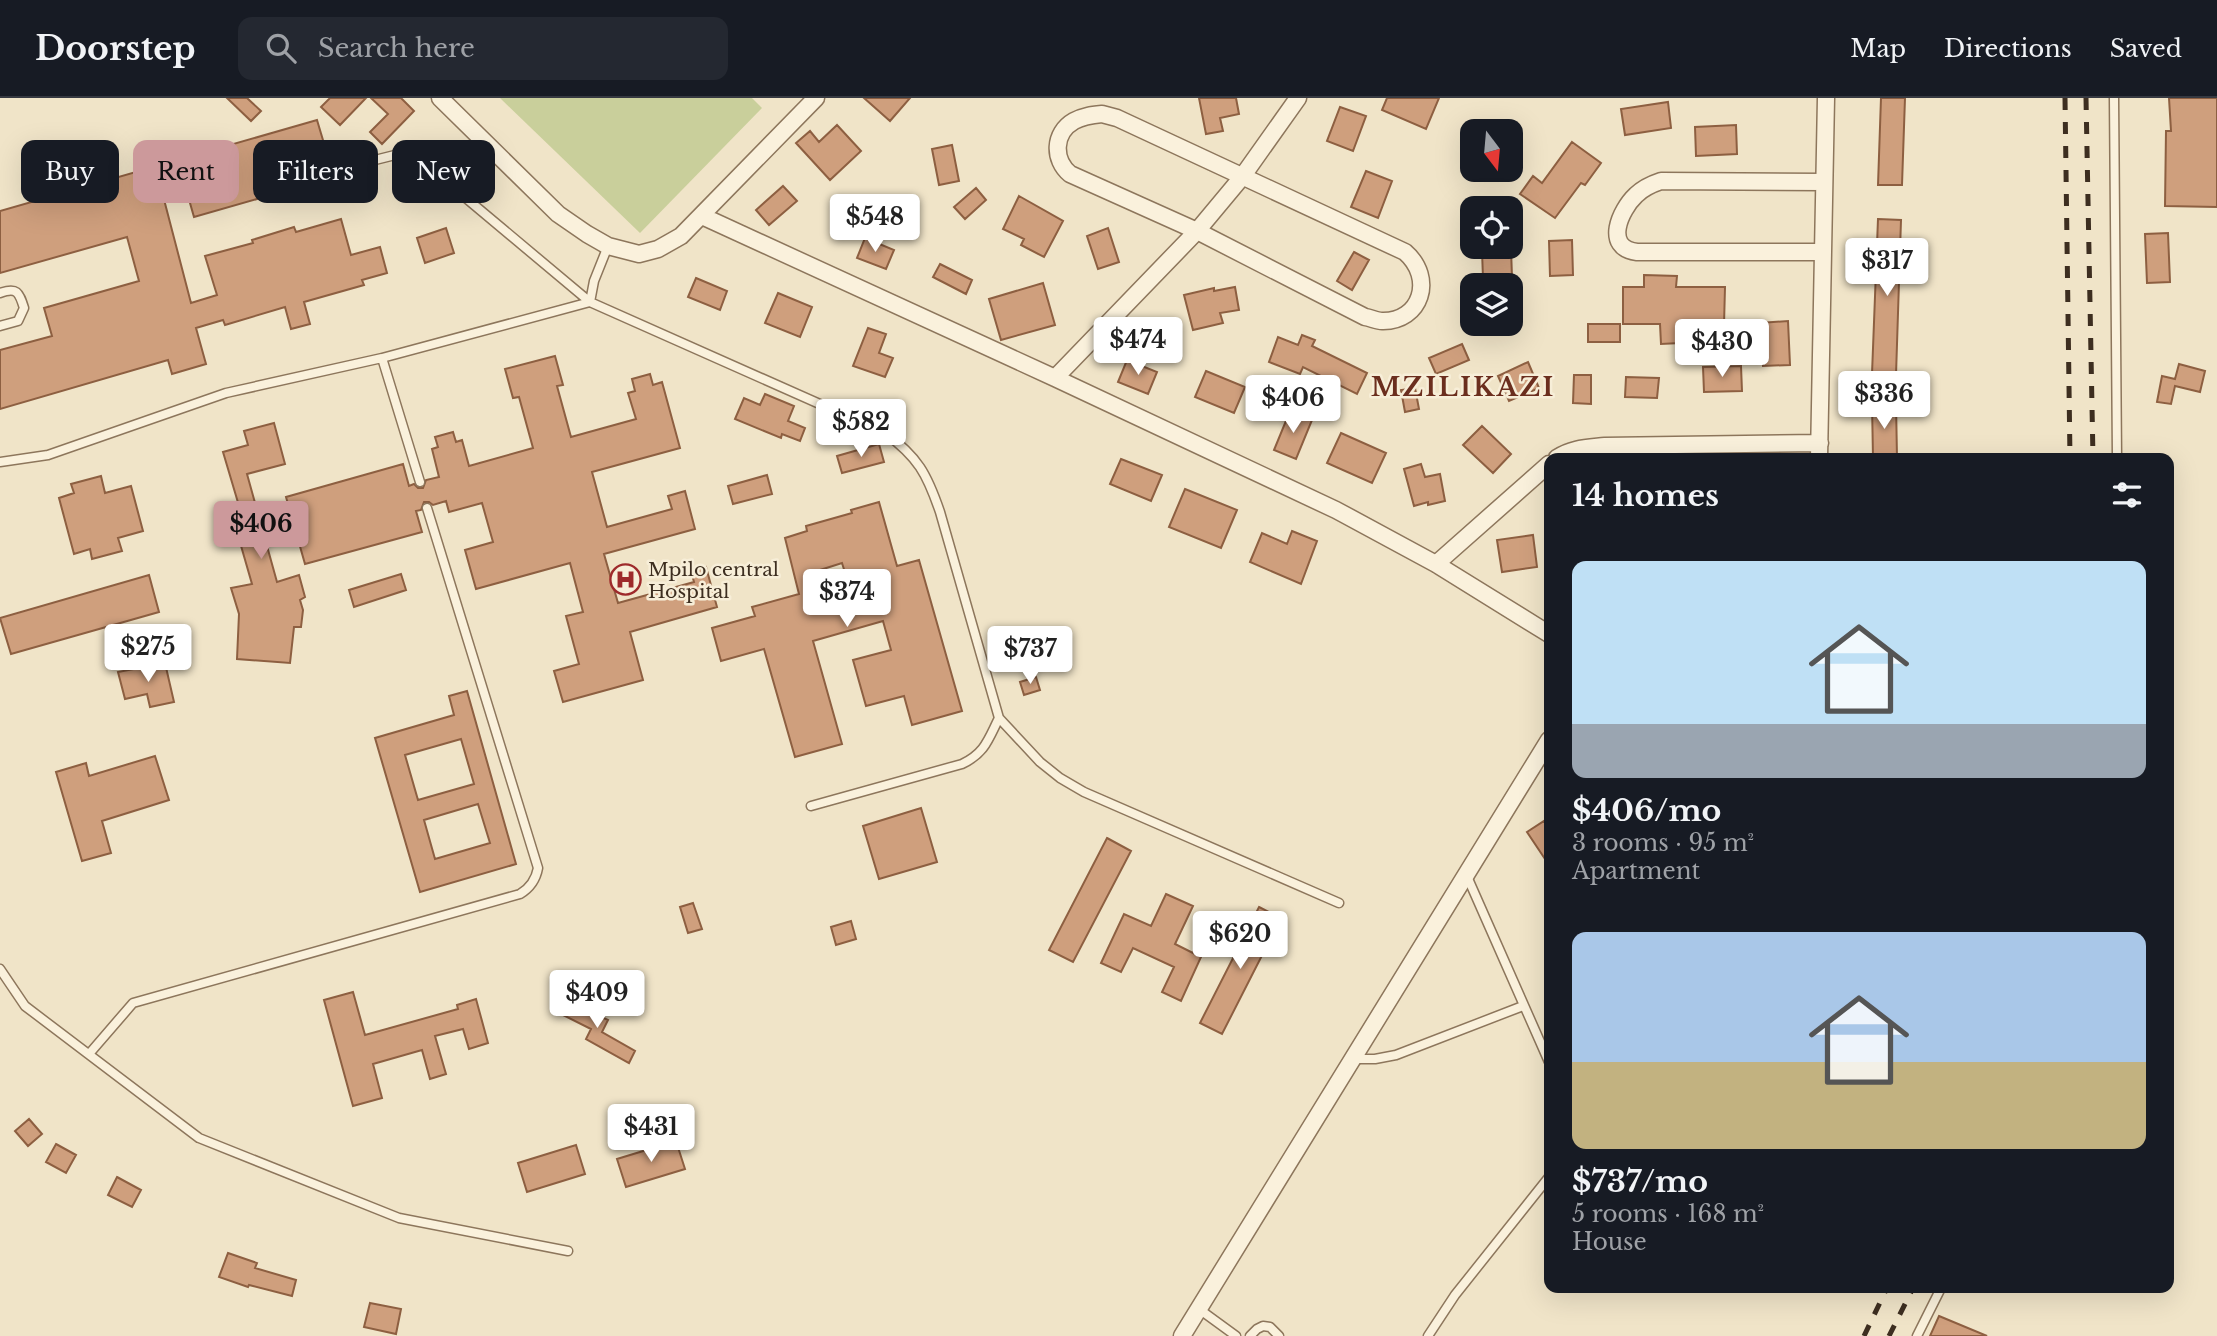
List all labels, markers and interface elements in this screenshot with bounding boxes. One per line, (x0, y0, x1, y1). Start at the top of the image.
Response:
search box (238, 17, 728, 80)
text: Doorstep (35, 28, 196, 69)
icon: search (262, 29, 300, 67)
text: Search here (318, 32, 475, 64)
text: Map (1850, 34, 1906, 63)
text: Directions (1944, 34, 2072, 63)
text: Saved (2110, 34, 2182, 63)
north arrow (1460, 119, 1522, 182)
map controls (1460, 119, 1523, 336)
chip: Buy (21, 140, 119, 203)
chip: Rent (133, 140, 239, 203)
chip: Filters (253, 140, 378, 203)
chip: New (392, 140, 495, 203)
pin: $548 (834, 194, 916, 254)
button: locate (1460, 196, 1523, 259)
text: $548 (846, 203, 904, 231)
pin: $317 (1846, 238, 1928, 298)
text: $317 (1861, 247, 1913, 275)
button: layers (1460, 273, 1523, 336)
pin: $474 (1097, 317, 1179, 377)
pin: $430 (1681, 320, 1763, 379)
text: $474 (1110, 326, 1166, 354)
text: $430 (1691, 328, 1753, 356)
district label: MZILIKAZI (1371, 371, 1555, 403)
pin: $336 (1843, 372, 1925, 431)
pin: $406 (1252, 376, 1334, 435)
text: $336 (1854, 380, 1914, 408)
text: $406 (1262, 384, 1324, 412)
pin: $582 (820, 400, 902, 459)
text: $582 (832, 408, 890, 436)
icon: filters (2108, 476, 2146, 514)
text: 14 homes (1572, 477, 1719, 514)
pin: $406 (220, 502, 302, 561)
text: $406 (230, 510, 292, 538)
place label: Mpilo central Hospital (648, 558, 779, 603)
hospital icon: Mpilo central Hospital (608, 563, 642, 597)
pin: $374 (806, 570, 888, 629)
text: $374 (819, 578, 875, 606)
icon: home (1796, 606, 1922, 732)
pin: $275 (107, 624, 189, 684)
pin: $737 (989, 626, 1071, 686)
text: $275 (120, 633, 176, 661)
text: $737 (1003, 635, 1057, 663)
text: $406/mo (1572, 792, 1721, 829)
text: 3 rooms · 95 m² (1572, 829, 1754, 857)
text: Apartment (1572, 857, 1700, 885)
pin: $620 (1199, 912, 1281, 971)
text: $620 (1209, 920, 1271, 948)
pin: $409 (556, 970, 638, 1030)
icon: home (1796, 977, 1922, 1103)
text: $409 (566, 979, 628, 1007)
pin: $431 (610, 1104, 692, 1164)
text: $431 (624, 1113, 678, 1141)
text: $737/mo (1572, 1163, 1708, 1200)
text: 5 rooms · 168 m² (1572, 1200, 1764, 1228)
text: House (1572, 1228, 1647, 1256)

